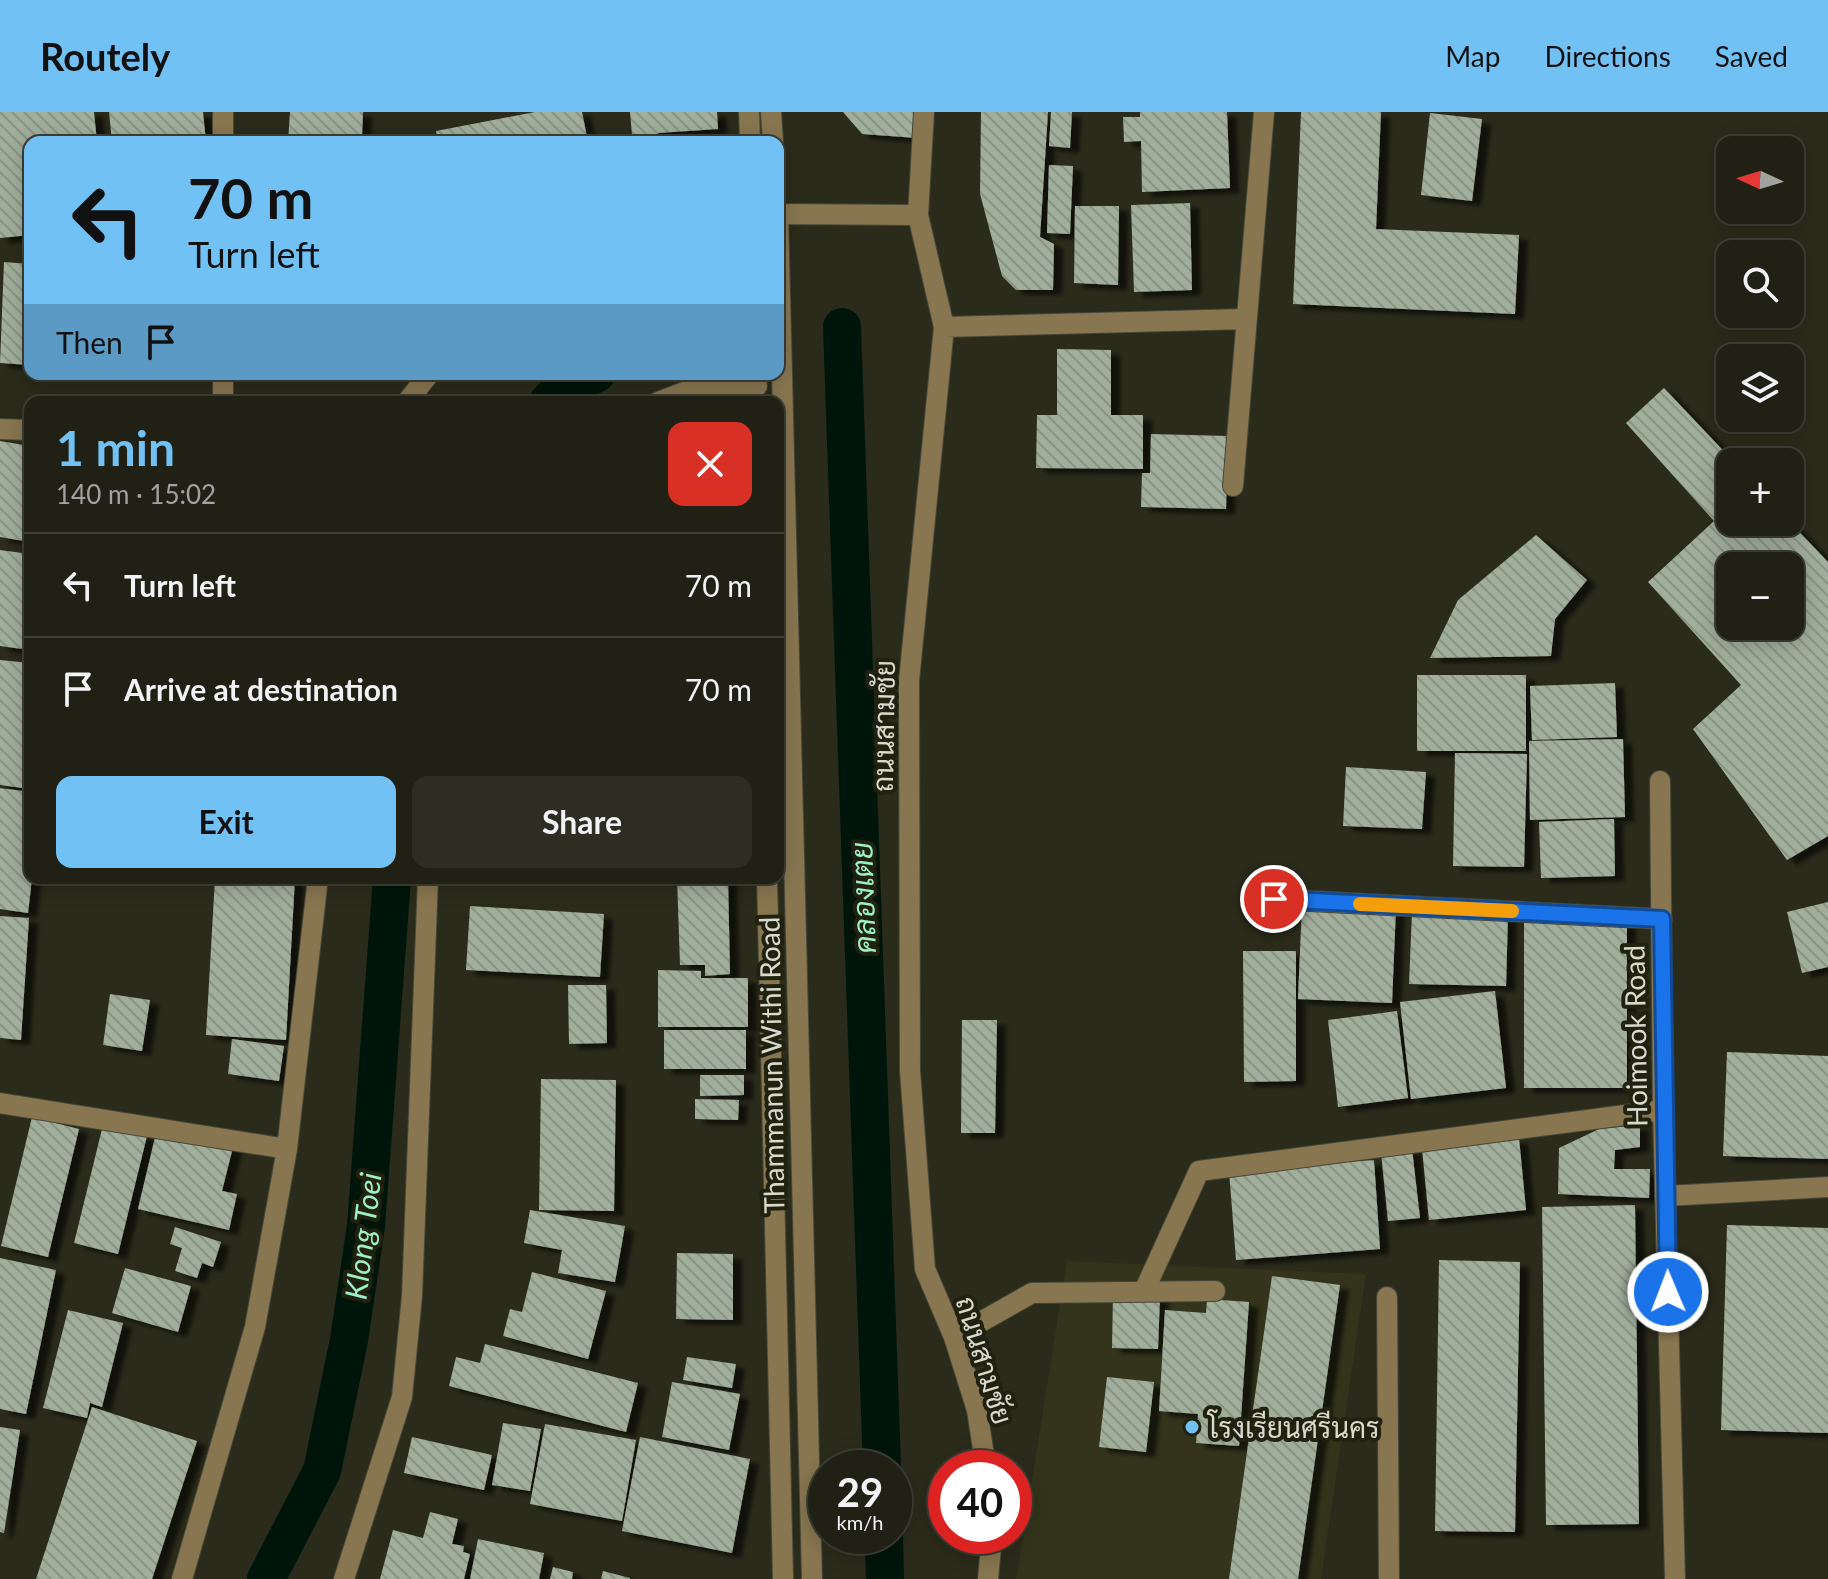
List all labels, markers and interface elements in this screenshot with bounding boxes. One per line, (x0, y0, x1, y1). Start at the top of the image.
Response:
text: Routely (40, 33, 170, 79)
text: Map (1445, 39, 1500, 73)
text: Directions (1544, 39, 1671, 73)
text: Saved (1715, 39, 1788, 73)
north arrow (1716, 136, 1804, 224)
map controls (1716, 136, 1804, 640)
text: 70 m (188, 164, 313, 231)
icon: left (56, 168, 160, 272)
text: Turn left (188, 232, 320, 276)
button: search (1716, 240, 1804, 328)
icon: arrive (139, 320, 183, 364)
text: Then (56, 324, 123, 360)
button: layers (1716, 344, 1804, 432)
text: 1 min (56, 419, 175, 476)
button: close (668, 422, 752, 506)
button: + (1716, 448, 1804, 536)
text: 140 m · 15:02 (56, 478, 216, 510)
button: − (1716, 552, 1804, 640)
icon: left (56, 563, 100, 607)
text: Turn left (124, 567, 236, 603)
text: 70 m (685, 567, 752, 603)
street label: ถนนสามชัย (865, 660, 901, 792)
icon: arrive (56, 667, 100, 711)
text: Arrive at destination (124, 671, 398, 707)
text: 70 m (685, 671, 752, 707)
button: Exit (56, 776, 396, 868)
button: Share (412, 776, 752, 868)
water label: คลองเตย (842, 842, 882, 954)
pin (1240, 865, 1308, 933)
icon: arrive (1252, 877, 1296, 921)
street label: Thammanun Withi Road (751, 916, 791, 1214)
street label: Hoimook Road (1616, 945, 1654, 1127)
water label: Klong Toei (336, 1171, 388, 1301)
position arrow (1626, 1250, 1710, 1334)
street label: ถนนสามชัย (949, 1292, 1021, 1428)
place label: โรงเรียนศรีนคร (1206, 1409, 1380, 1444)
marker: โรงเรียนศรีนคร (1183, 1418, 1201, 1436)
speed limit sign: 40 (928, 1450, 1032, 1554)
text: 29 (837, 1468, 883, 1516)
text: km/h (837, 1510, 883, 1534)

